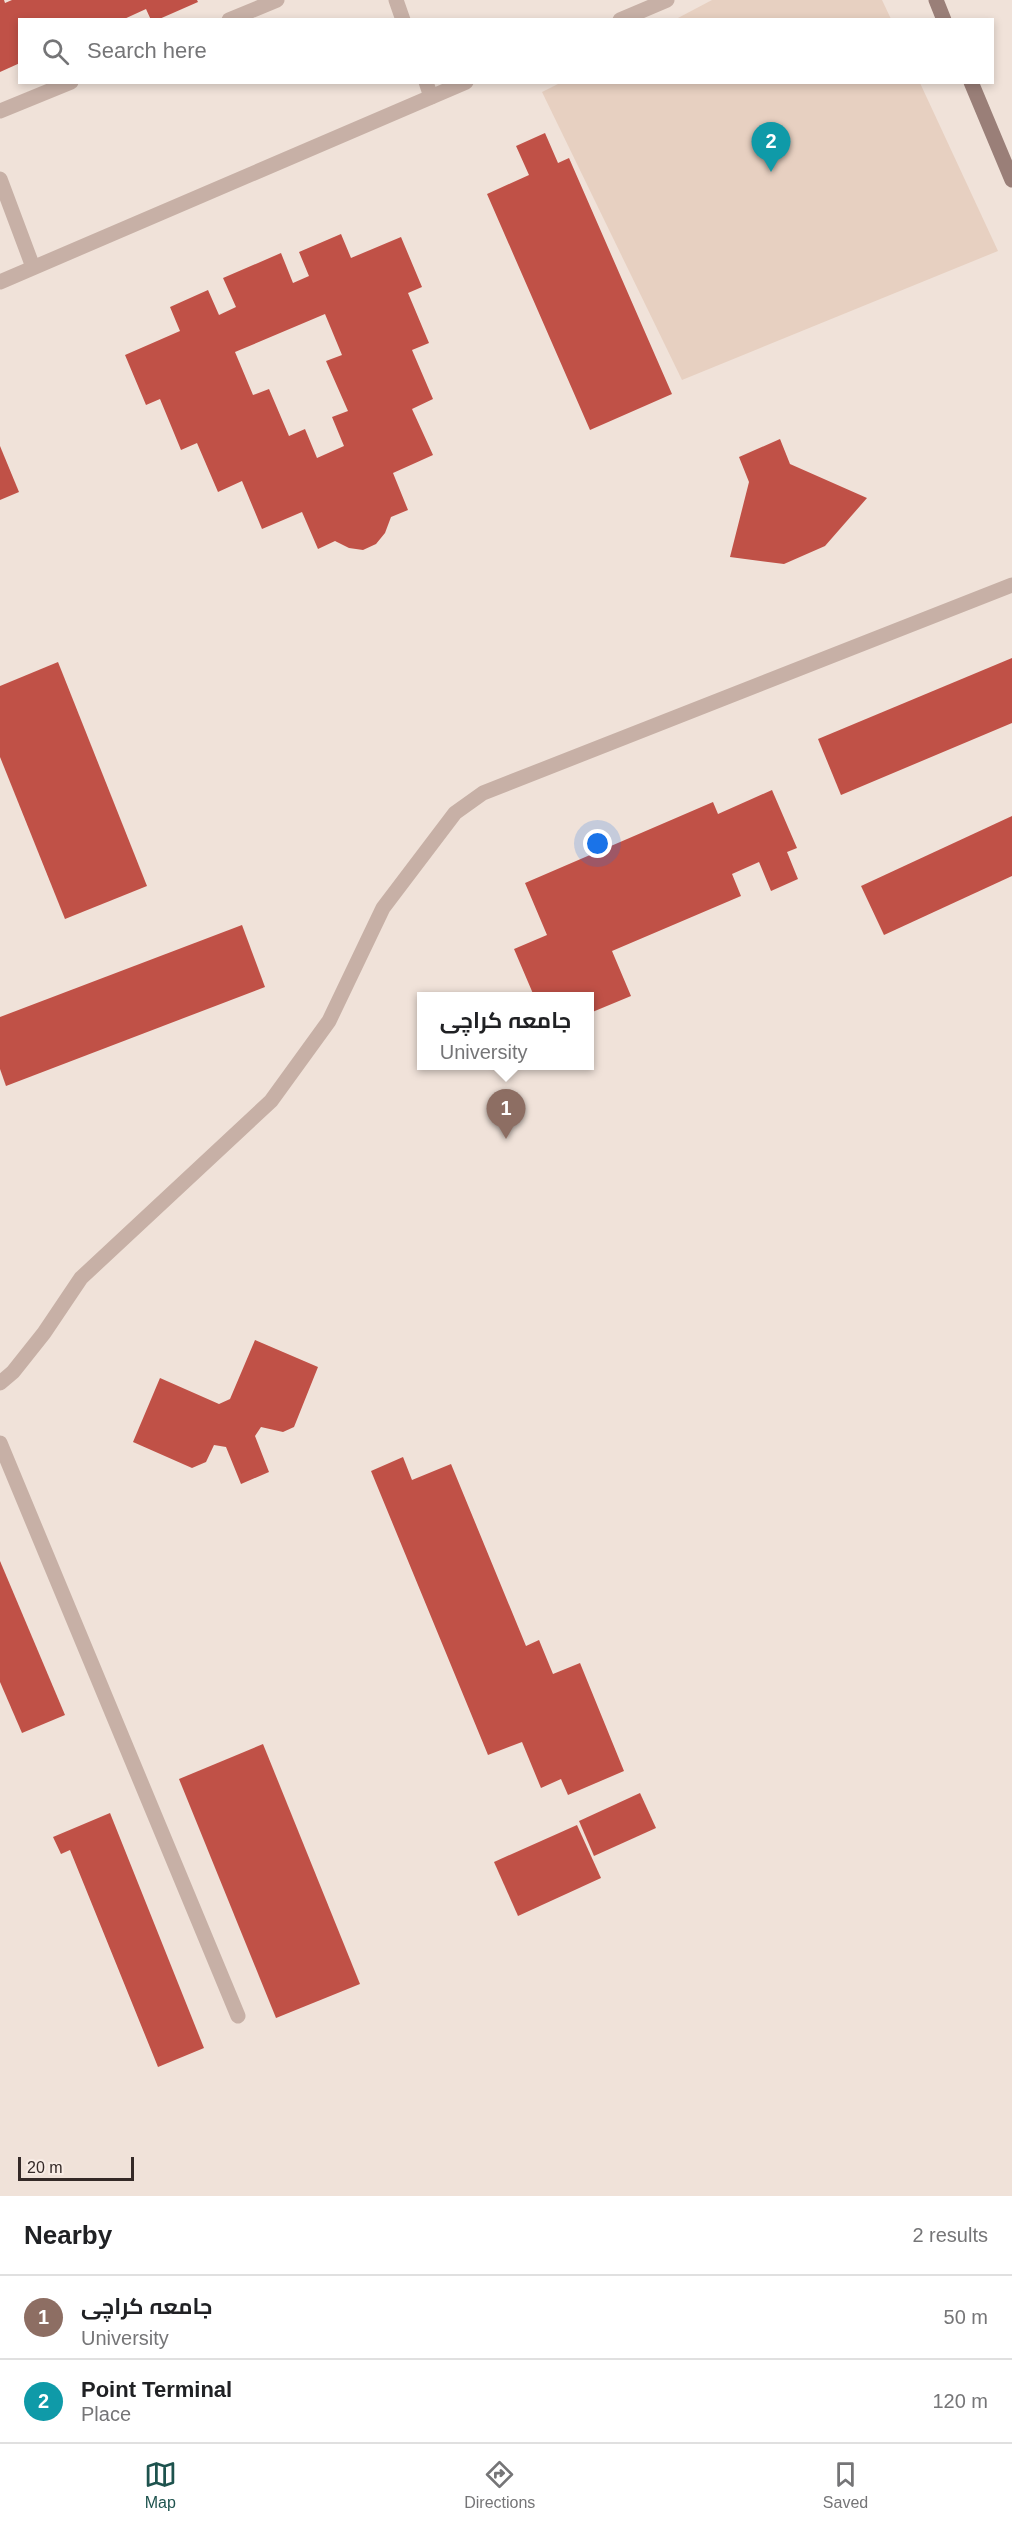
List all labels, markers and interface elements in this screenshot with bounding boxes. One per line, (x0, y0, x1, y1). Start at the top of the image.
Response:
search box (18, 18, 994, 84)
icon: search (39, 35, 72, 68)
text: Search here (87, 38, 207, 63)
pin: 2 (752, 122, 790, 172)
your location (583, 829, 612, 858)
popup (417, 992, 594, 1070)
text: جامعہ کراچی (440, 1008, 571, 1033)
text: University (440, 1041, 528, 1063)
pin: 1 (486, 1090, 526, 1139)
scale bar (18, 2154, 134, 2182)
text: 20 m (27, 2159, 63, 2176)
text: Nearby (24, 2220, 112, 2250)
text: 2 results (912, 2224, 988, 2246)
text: جامعہ کراچی (81, 2294, 213, 2319)
text: 1 (38, 2306, 49, 2328)
text: 50 m (944, 2306, 988, 2328)
text: University (81, 2327, 169, 2349)
text: Point Terminal (81, 2377, 232, 2402)
text: 2 (38, 2390, 49, 2412)
text: 120 m (932, 2390, 988, 2412)
text: Place (81, 2403, 131, 2425)
tab: Map (144, 2458, 177, 2512)
tab: Directions (464, 2458, 535, 2512)
tab: Saved (823, 2458, 868, 2512)

